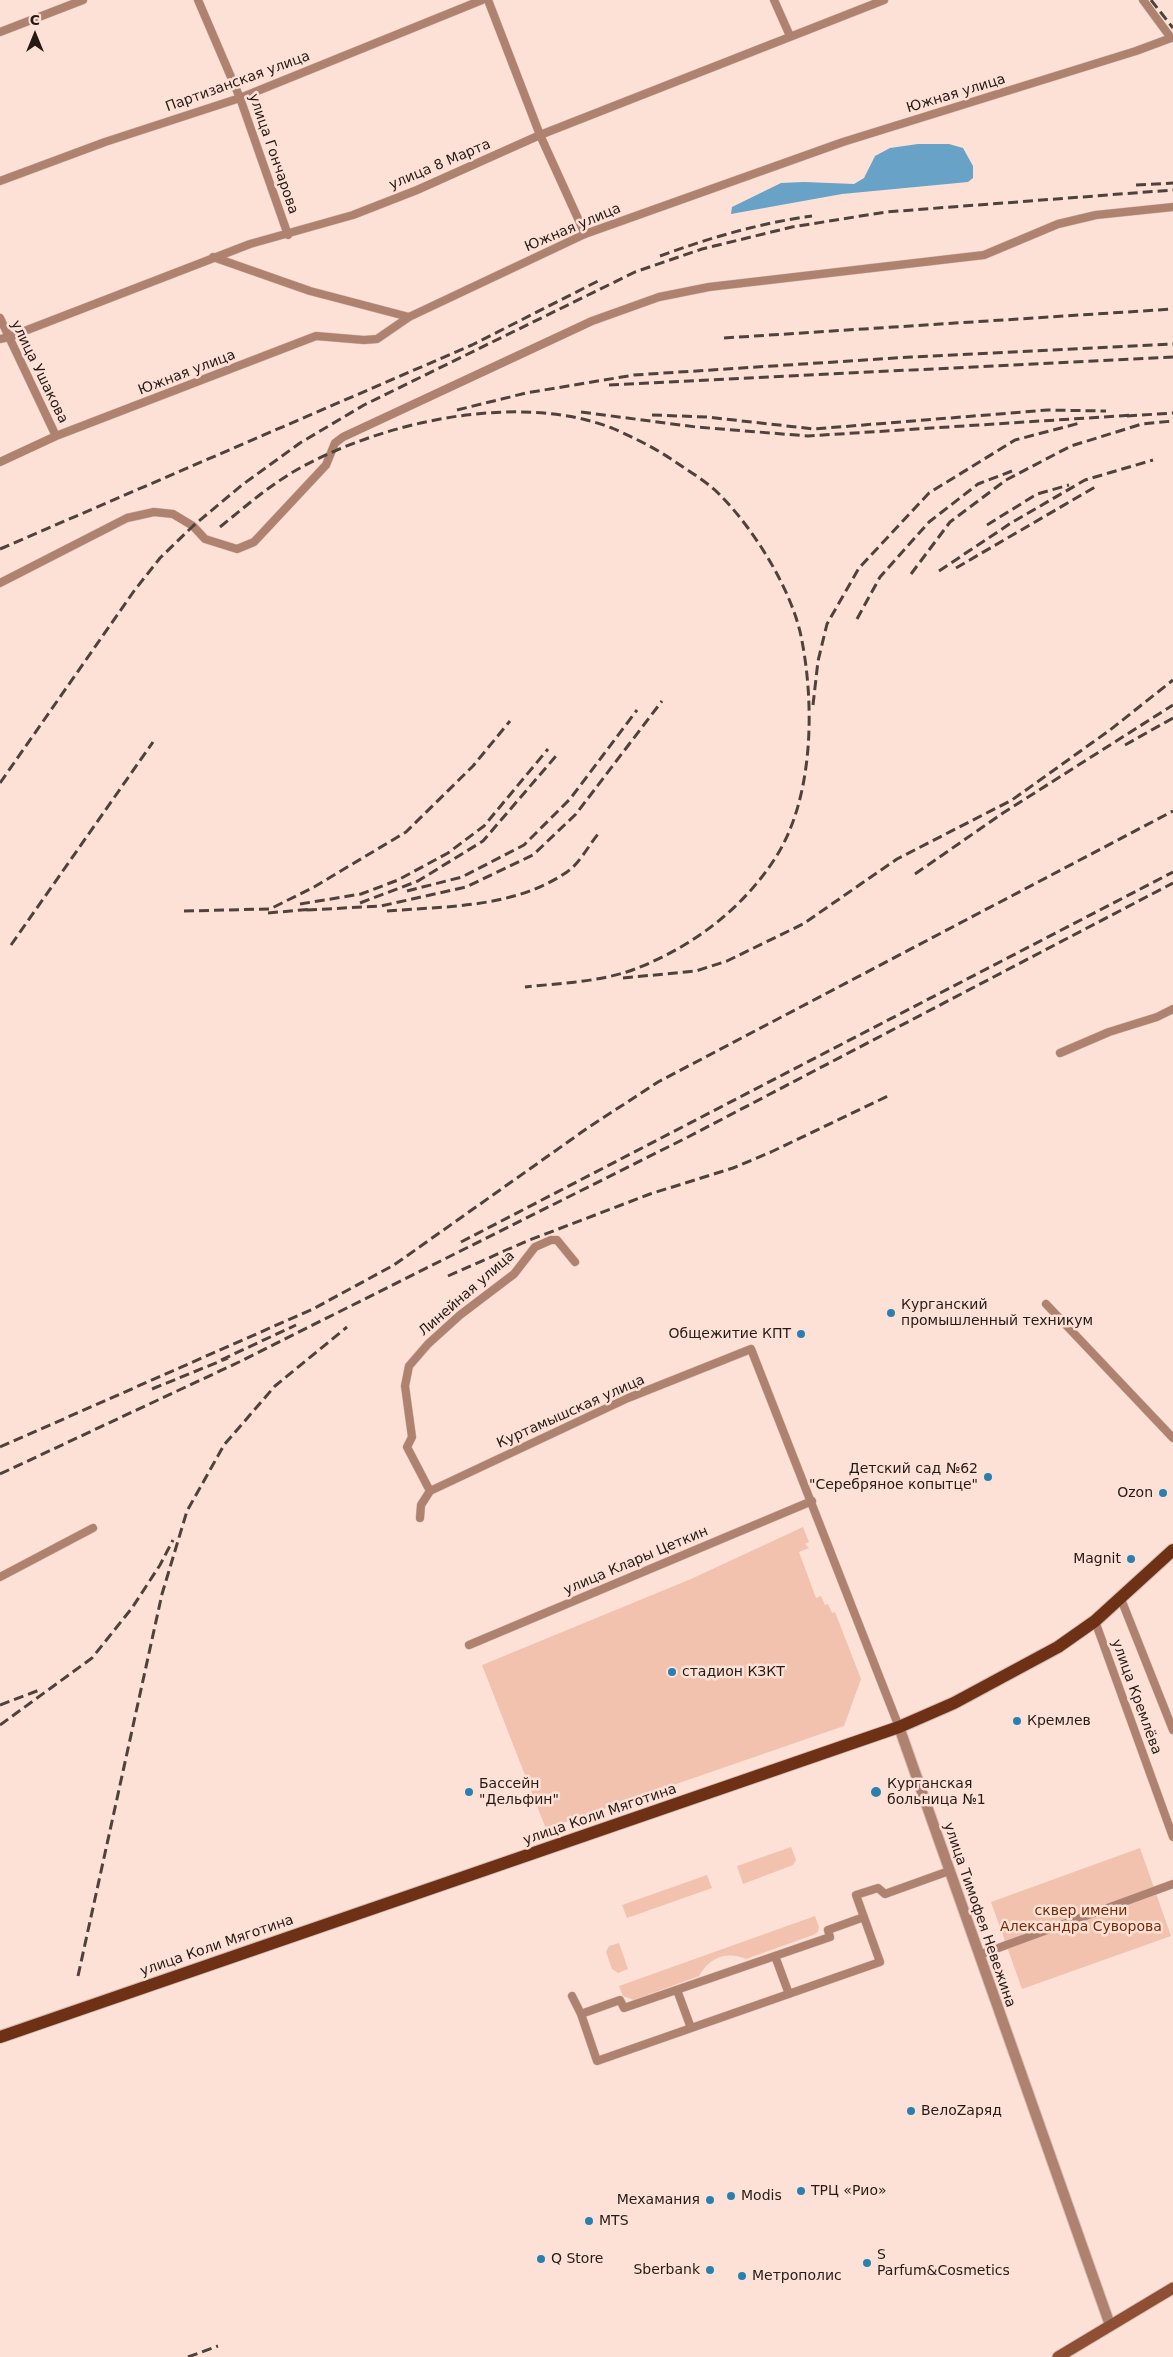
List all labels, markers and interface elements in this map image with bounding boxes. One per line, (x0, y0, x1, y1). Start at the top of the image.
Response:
north arrow (10, 10, 60, 60)
text: С (30, 12, 40, 28)
street label: Партизанская улица (163, 48, 313, 116)
street label: Южная улица (904, 71, 1008, 117)
street label: улица Гончарова (245, 92, 301, 216)
street label: улица 8 Марта (387, 136, 493, 194)
street label: Южная улица (522, 200, 624, 256)
street label: улица Ушакова (7, 318, 71, 426)
street label: Южная улица (136, 347, 238, 399)
street label: Линейная улица (416, 1248, 518, 1340)
place label: Курганский промышленный техникум (901, 1297, 1093, 1330)
marker: Курганский промышленный техникум (885, 1307, 897, 1319)
place label: Общежитие КПТ (668, 1326, 791, 1342)
marker: Общежитие КПТ (795, 1328, 807, 1340)
street label: Куртамышская улица (494, 1372, 648, 1452)
place label: Детский сад №62 "Серебряное копытце" (809, 1461, 978, 1494)
marker: Детский сад №62 "Серебряное копытце" (982, 1471, 994, 1483)
place label: Ozon (1117, 1485, 1153, 1501)
marker: Ozon (1157, 1487, 1169, 1499)
street label: улица Клары Цеткин (561, 1523, 711, 1599)
place label: Magnit (1073, 1551, 1121, 1567)
marker: Magnit (1125, 1553, 1137, 1565)
street label: улица Кремлёва (1107, 1637, 1165, 1757)
place label: стадион КЗКТ (682, 1664, 785, 1680)
marker: стадион КЗКТ (666, 1666, 678, 1678)
place label: Кремлев (1027, 1713, 1091, 1729)
marker: Кремлев (1011, 1715, 1023, 1727)
place label: Бассейн "Дельфин" (479, 1776, 559, 1808)
place label: Курганская больница №1 (887, 1776, 986, 1808)
street label: улица Коли Мяготина (521, 1781, 679, 1849)
marker: Курганская больница №1 (869, 1785, 883, 1799)
marker: Бассейн "Дельфин" (463, 1786, 475, 1798)
street label: улица Тимофея Невежина (939, 1820, 1019, 2010)
park label: сквер имени Александра Суворова (1000, 1903, 1162, 1935)
street label: улица Коли Мяготина (138, 1912, 296, 1980)
place label: ВелоZаряд (921, 2103, 1002, 2119)
marker: ВелоZаряд (905, 2105, 917, 2117)
place label: ТРЦ «Рио» (811, 2183, 887, 2199)
marker: ТРЦ «Рио» (795, 2185, 807, 2197)
place label: Modis (741, 2188, 782, 2204)
marker: Modis (725, 2190, 737, 2202)
place label: Мехамания (617, 2192, 700, 2208)
marker: Мехамания (704, 2194, 716, 2206)
place label: MTS (599, 2213, 629, 2229)
marker: MTS (583, 2215, 595, 2227)
place label: S Parfum&Cosmetics (877, 2247, 1010, 2280)
place label: Q Store (551, 2251, 603, 2267)
marker: Q Store (535, 2253, 547, 2265)
marker: S Parfum&Cosmetics (861, 2257, 873, 2269)
place label: Sberbank (633, 2262, 700, 2278)
marker: Sberbank (704, 2264, 716, 2276)
place label: Метрополис (752, 2268, 842, 2284)
marker: Метрополис (736, 2270, 748, 2282)

